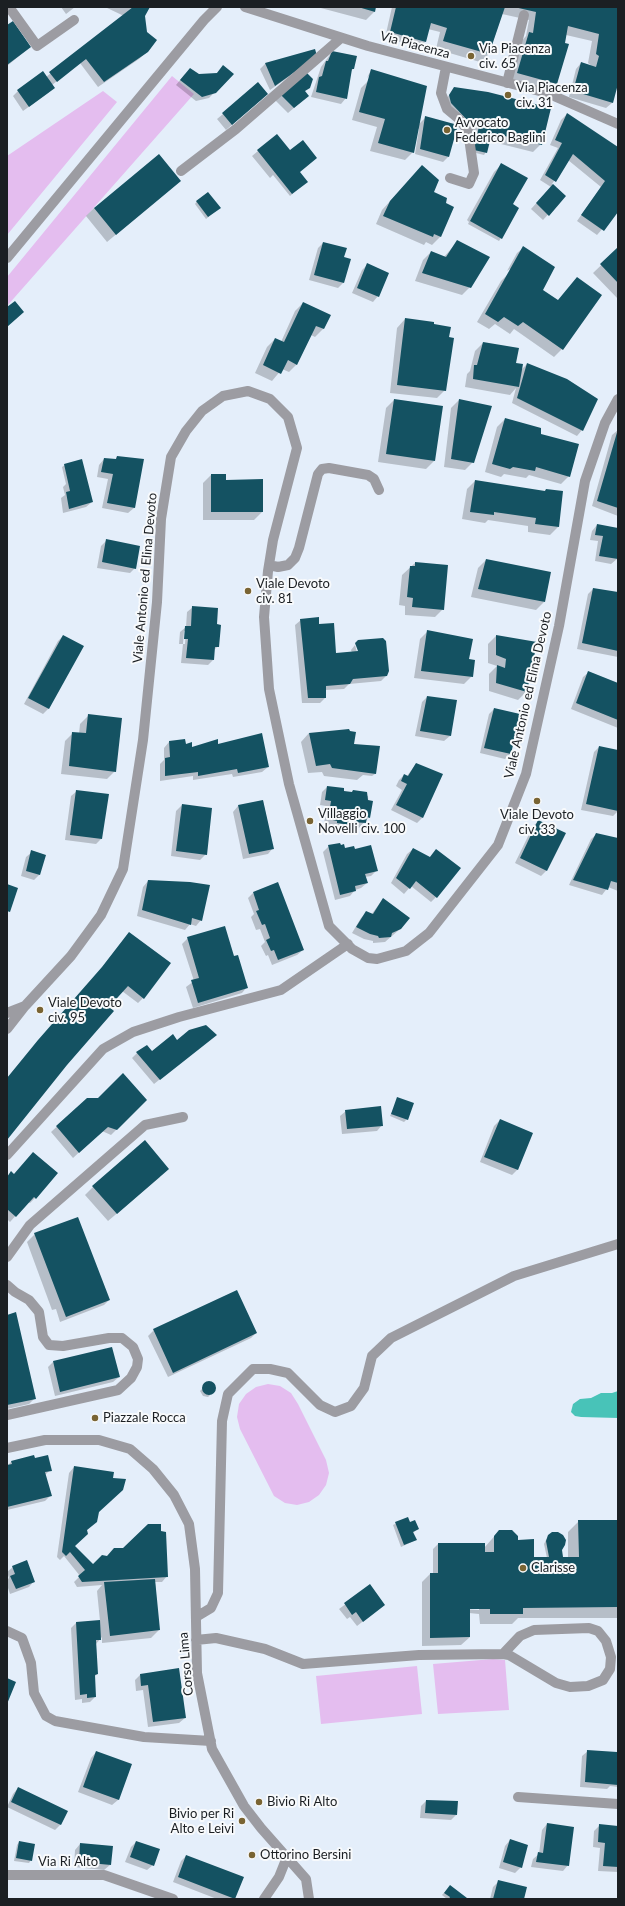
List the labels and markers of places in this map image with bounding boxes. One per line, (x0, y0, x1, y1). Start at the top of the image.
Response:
place label: Via Piacenza civ. 65 (479, 41, 551, 72)
marker: Via Piacenza civ. 65 (466, 51, 476, 61)
place label: Via Piacenza civ. 31 (516, 80, 588, 111)
marker: Via Piacenza civ. 31 (503, 90, 513, 100)
place label: Avvocato Federico Baglini (455, 115, 546, 146)
marker: Avvocato Federico Baglini (442, 125, 452, 135)
place label: Viale Devoto civ. 81 (256, 576, 330, 607)
marker: Viale Devoto civ. 81 (243, 586, 253, 596)
marker: Viale Devoto civ. 33 (532, 796, 542, 806)
place label: Villaggio Novelli civ. 100 (318, 806, 406, 837)
place label: Viale Devoto civ. 33 (500, 807, 574, 838)
marker: Villaggio Novelli civ. 100 (305, 816, 315, 826)
place label: Viale Devoto civ. 95 (48, 995, 122, 1026)
marker: Viale Devoto civ. 95 (35, 1005, 45, 1015)
place label: Piazzale Rocca (103, 1410, 186, 1426)
marker: Piazzale Rocca (90, 1413, 100, 1423)
place label: Clarisse (531, 1560, 575, 1576)
marker: Clarisse (518, 1563, 528, 1573)
place label: Bivio Ri Alto (267, 1794, 337, 1810)
marker: Bivio Ri Alto (254, 1797, 264, 1807)
place label: Bivio per Ri Alto e Leivi (169, 1806, 234, 1837)
marker: Bivio per Ri Alto e Leivi (237, 1816, 247, 1826)
place label: Ottorino Bersini (260, 1847, 351, 1863)
marker: Ottorino Bersini (247, 1850, 257, 1860)

